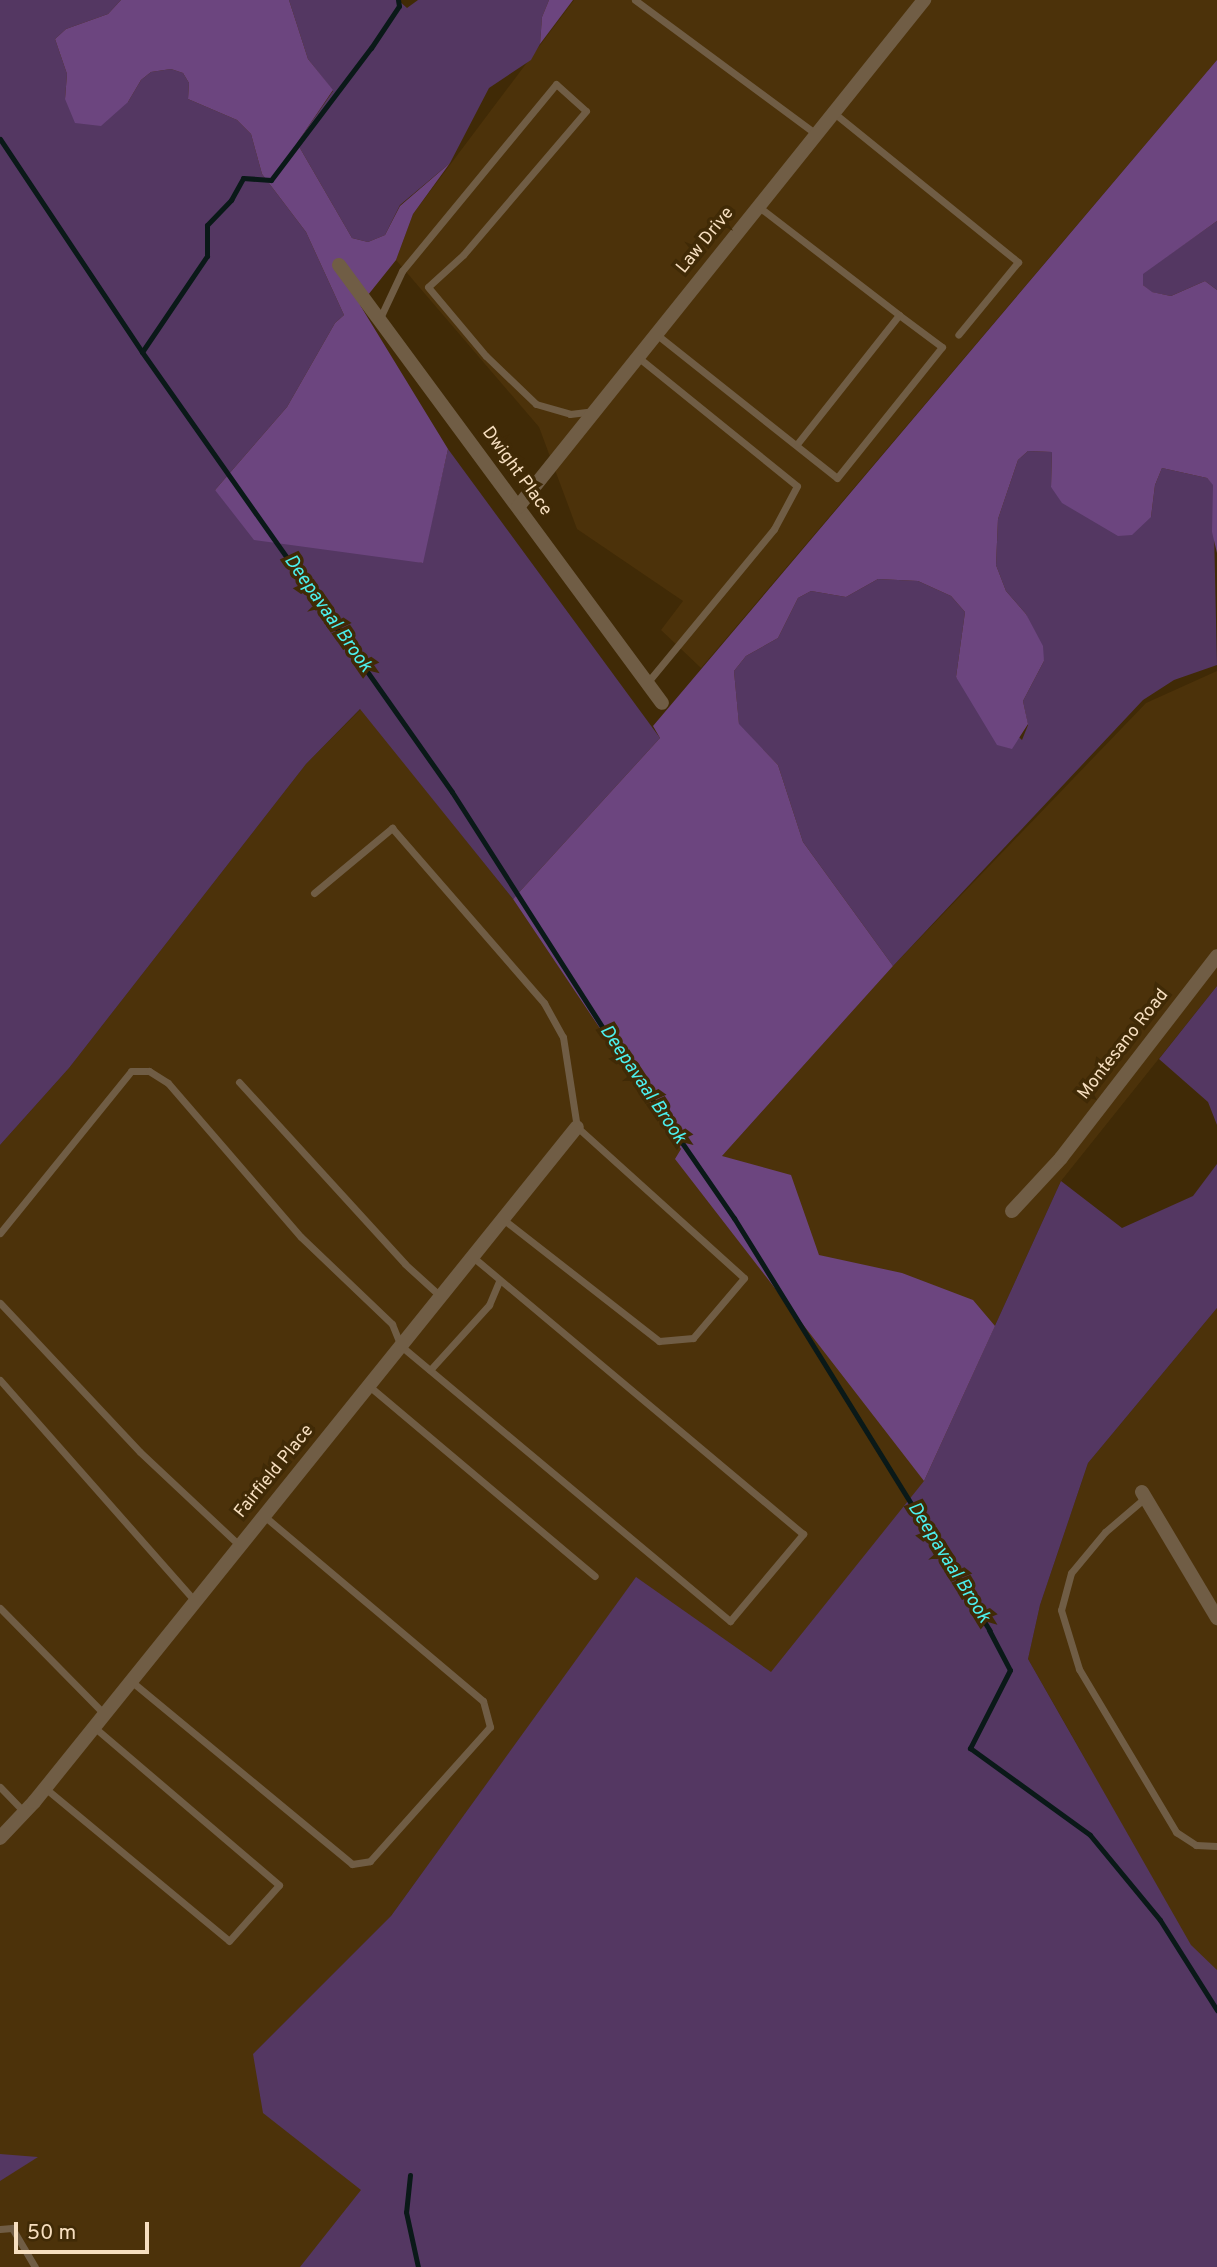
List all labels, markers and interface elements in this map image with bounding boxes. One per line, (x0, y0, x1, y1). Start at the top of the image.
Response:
street label: Law Drive (673, 203, 739, 279)
street label: Dwight Place (476, 423, 556, 521)
water label: Deepavaal Brook (278, 551, 376, 677)
street label: Montesano Road (1074, 985, 1174, 1105)
water label: Deepavaal Brook (594, 1021, 690, 1149)
street label: Fairfield Place (231, 1421, 319, 1523)
water label: Deepavaal Brook (902, 1498, 994, 1628)
scale bar (18, 2208, 152, 2252)
text: 50 m (27, 2220, 76, 2247)

